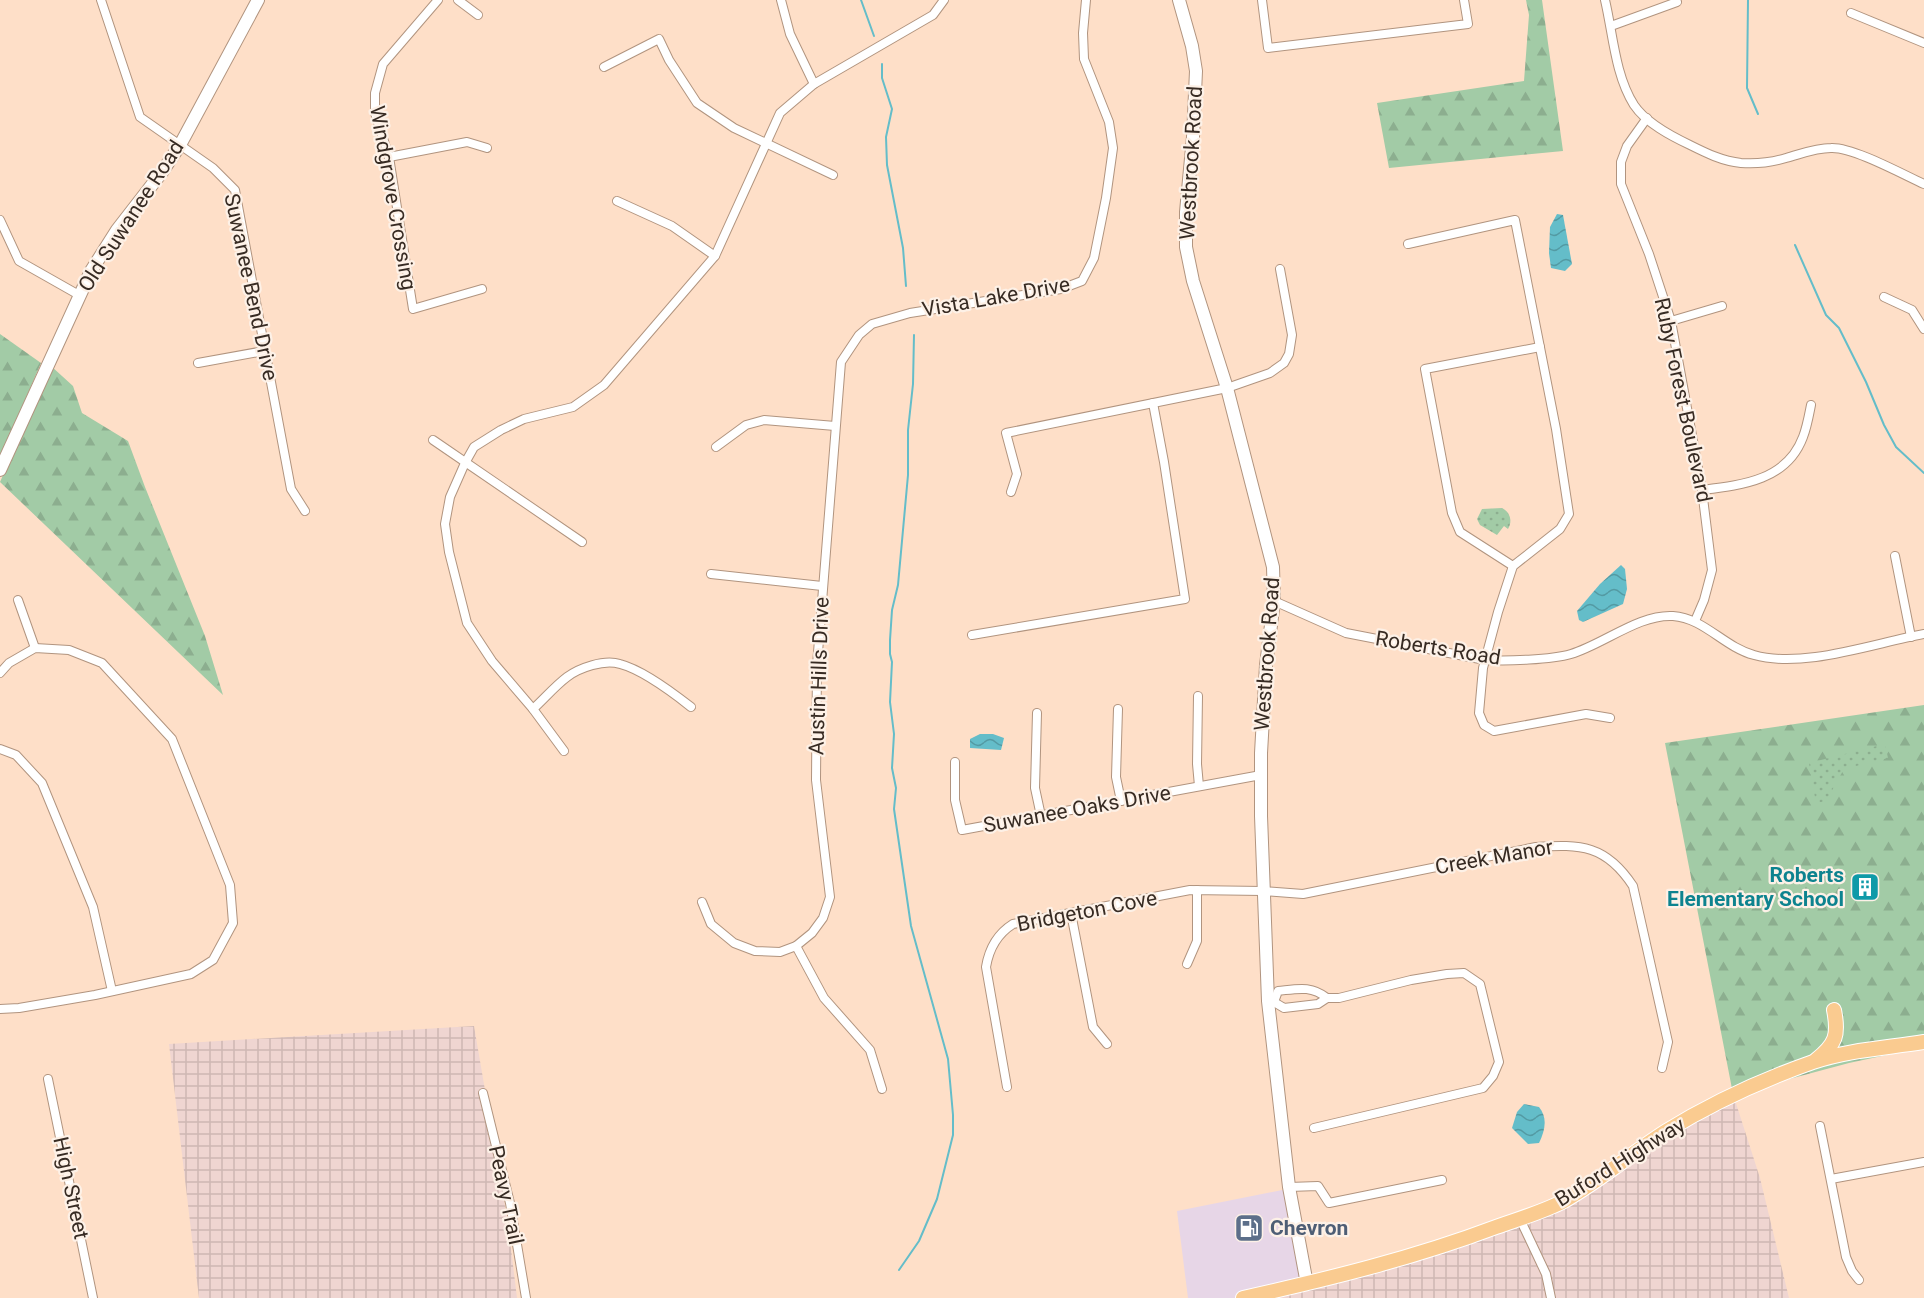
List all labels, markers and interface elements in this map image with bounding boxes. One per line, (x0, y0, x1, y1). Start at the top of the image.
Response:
street label: Westbrook Road (1175, 86, 1207, 240)
street label: Windgrove Crossing (365, 104, 421, 292)
street label: Old Suwanee Road (73, 136, 189, 296)
street label: Suwanee Bend Drive (219, 191, 283, 383)
street label: Vista Lake Drive (920, 272, 1072, 322)
street label: Ruby Forest Boulevard (1650, 295, 1716, 505)
street label: Westbrook Road (1250, 576, 1284, 732)
street label: Austin Hills Drive (804, 596, 834, 756)
street label: Roberts Road (1374, 626, 1502, 670)
street label: Suwanee Oaks Drive (981, 781, 1173, 837)
street label: Creek Manor (1433, 835, 1555, 879)
place label: Roberts Elementary School (1667, 863, 1844, 911)
building icon: Roberts Elementary School (1849, 871, 1881, 903)
street label: Bridgeton Cove (1015, 886, 1159, 936)
street label: Buford Highway (1551, 1112, 1689, 1211)
street label: High Street (48, 1135, 94, 1242)
street label: Peavy Trail (484, 1143, 528, 1247)
fuel station icon: Chevron (1233, 1212, 1265, 1244)
place label: Chevron (1270, 1216, 1348, 1240)

